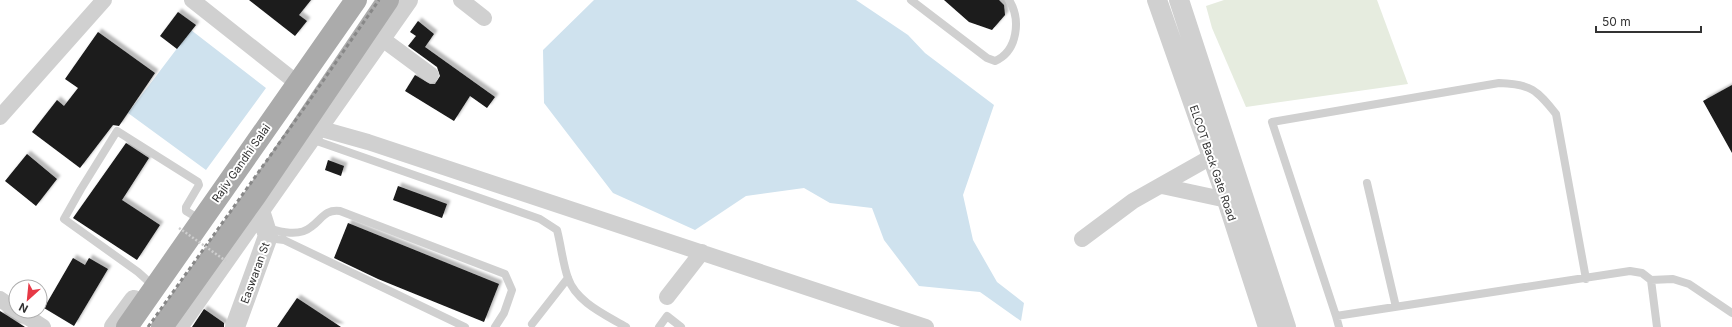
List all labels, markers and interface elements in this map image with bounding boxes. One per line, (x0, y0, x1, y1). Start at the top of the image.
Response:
scale bar (1596, 8, 1701, 34)
text: 50 m (1602, 14, 1631, 29)
street label: ELCOT Back Gate Road (1187, 103, 1239, 223)
street label: Rajiv Gandhi Salai (209, 121, 273, 205)
street label: Easwaran St (237, 240, 273, 306)
north arrow (8, 279, 48, 319)
text: N (17, 300, 30, 316)

